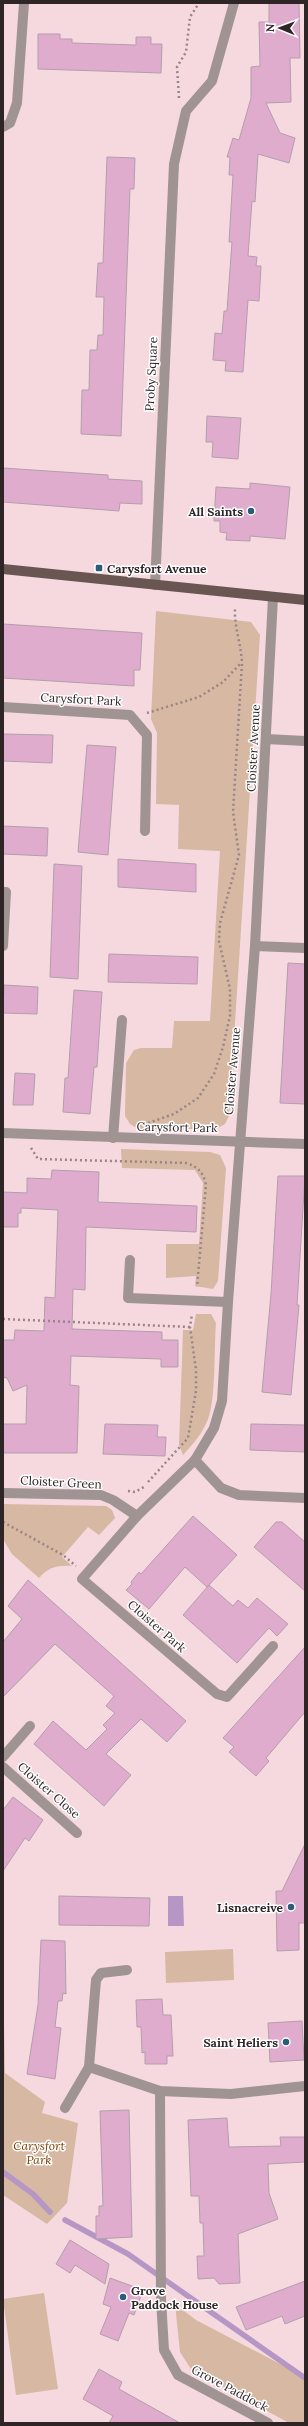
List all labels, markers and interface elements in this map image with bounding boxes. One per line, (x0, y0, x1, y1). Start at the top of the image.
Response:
north arrow (260, 8, 300, 48)
text: N (263, 23, 277, 32)
street label: Proby Square (142, 336, 160, 412)
place label: All Saints (189, 504, 243, 519)
marker: All Saints (246, 506, 256, 516)
place label: Carysfort Avenue (107, 561, 207, 576)
marker: Carysfort Avenue (94, 563, 104, 573)
street label: Carysfort Park (40, 689, 122, 709)
street label: Cloister Avenue (243, 703, 263, 792)
street label: Cloister Avenue (221, 1026, 243, 1115)
street label: Carysfort Park (136, 1119, 218, 1135)
street label: Cloister Green (20, 1472, 102, 1492)
street label: Cloister Park (125, 1597, 190, 1656)
street label: Cloister Close (15, 1759, 84, 1822)
place label: Lisnacreive (217, 1900, 284, 1915)
marker: Lisnacreive (286, 1902, 296, 1912)
place label: Saint Heliers (203, 2035, 278, 2050)
marker: Saint Heliers (281, 2037, 291, 2047)
park label: Carysfort Park (13, 2138, 65, 2167)
place label: Grove Paddock House (131, 2283, 219, 2312)
marker: Grove Paddock House (118, 2292, 128, 2302)
street label: Grove Paddock (189, 2362, 271, 2415)

